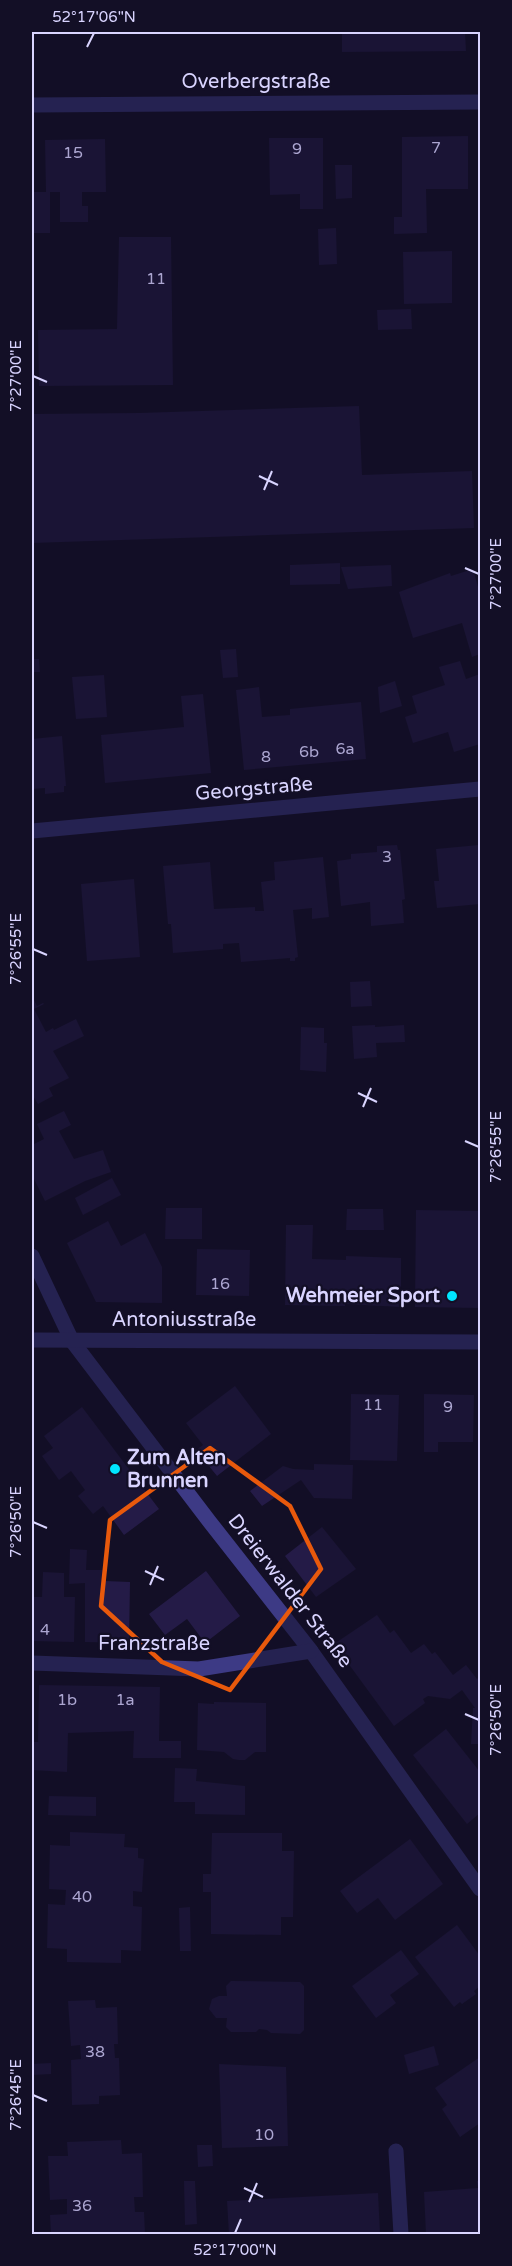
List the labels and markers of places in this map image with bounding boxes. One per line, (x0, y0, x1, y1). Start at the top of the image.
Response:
place label: Wehmeier Sport (286, 1284, 440, 1308)
marker: Wehmeier Sport (445, 1289, 459, 1303)
place label: Zum Alten Brunnen (127, 1446, 226, 1493)
marker: Zum Alten Brunnen (108, 1462, 122, 1476)

